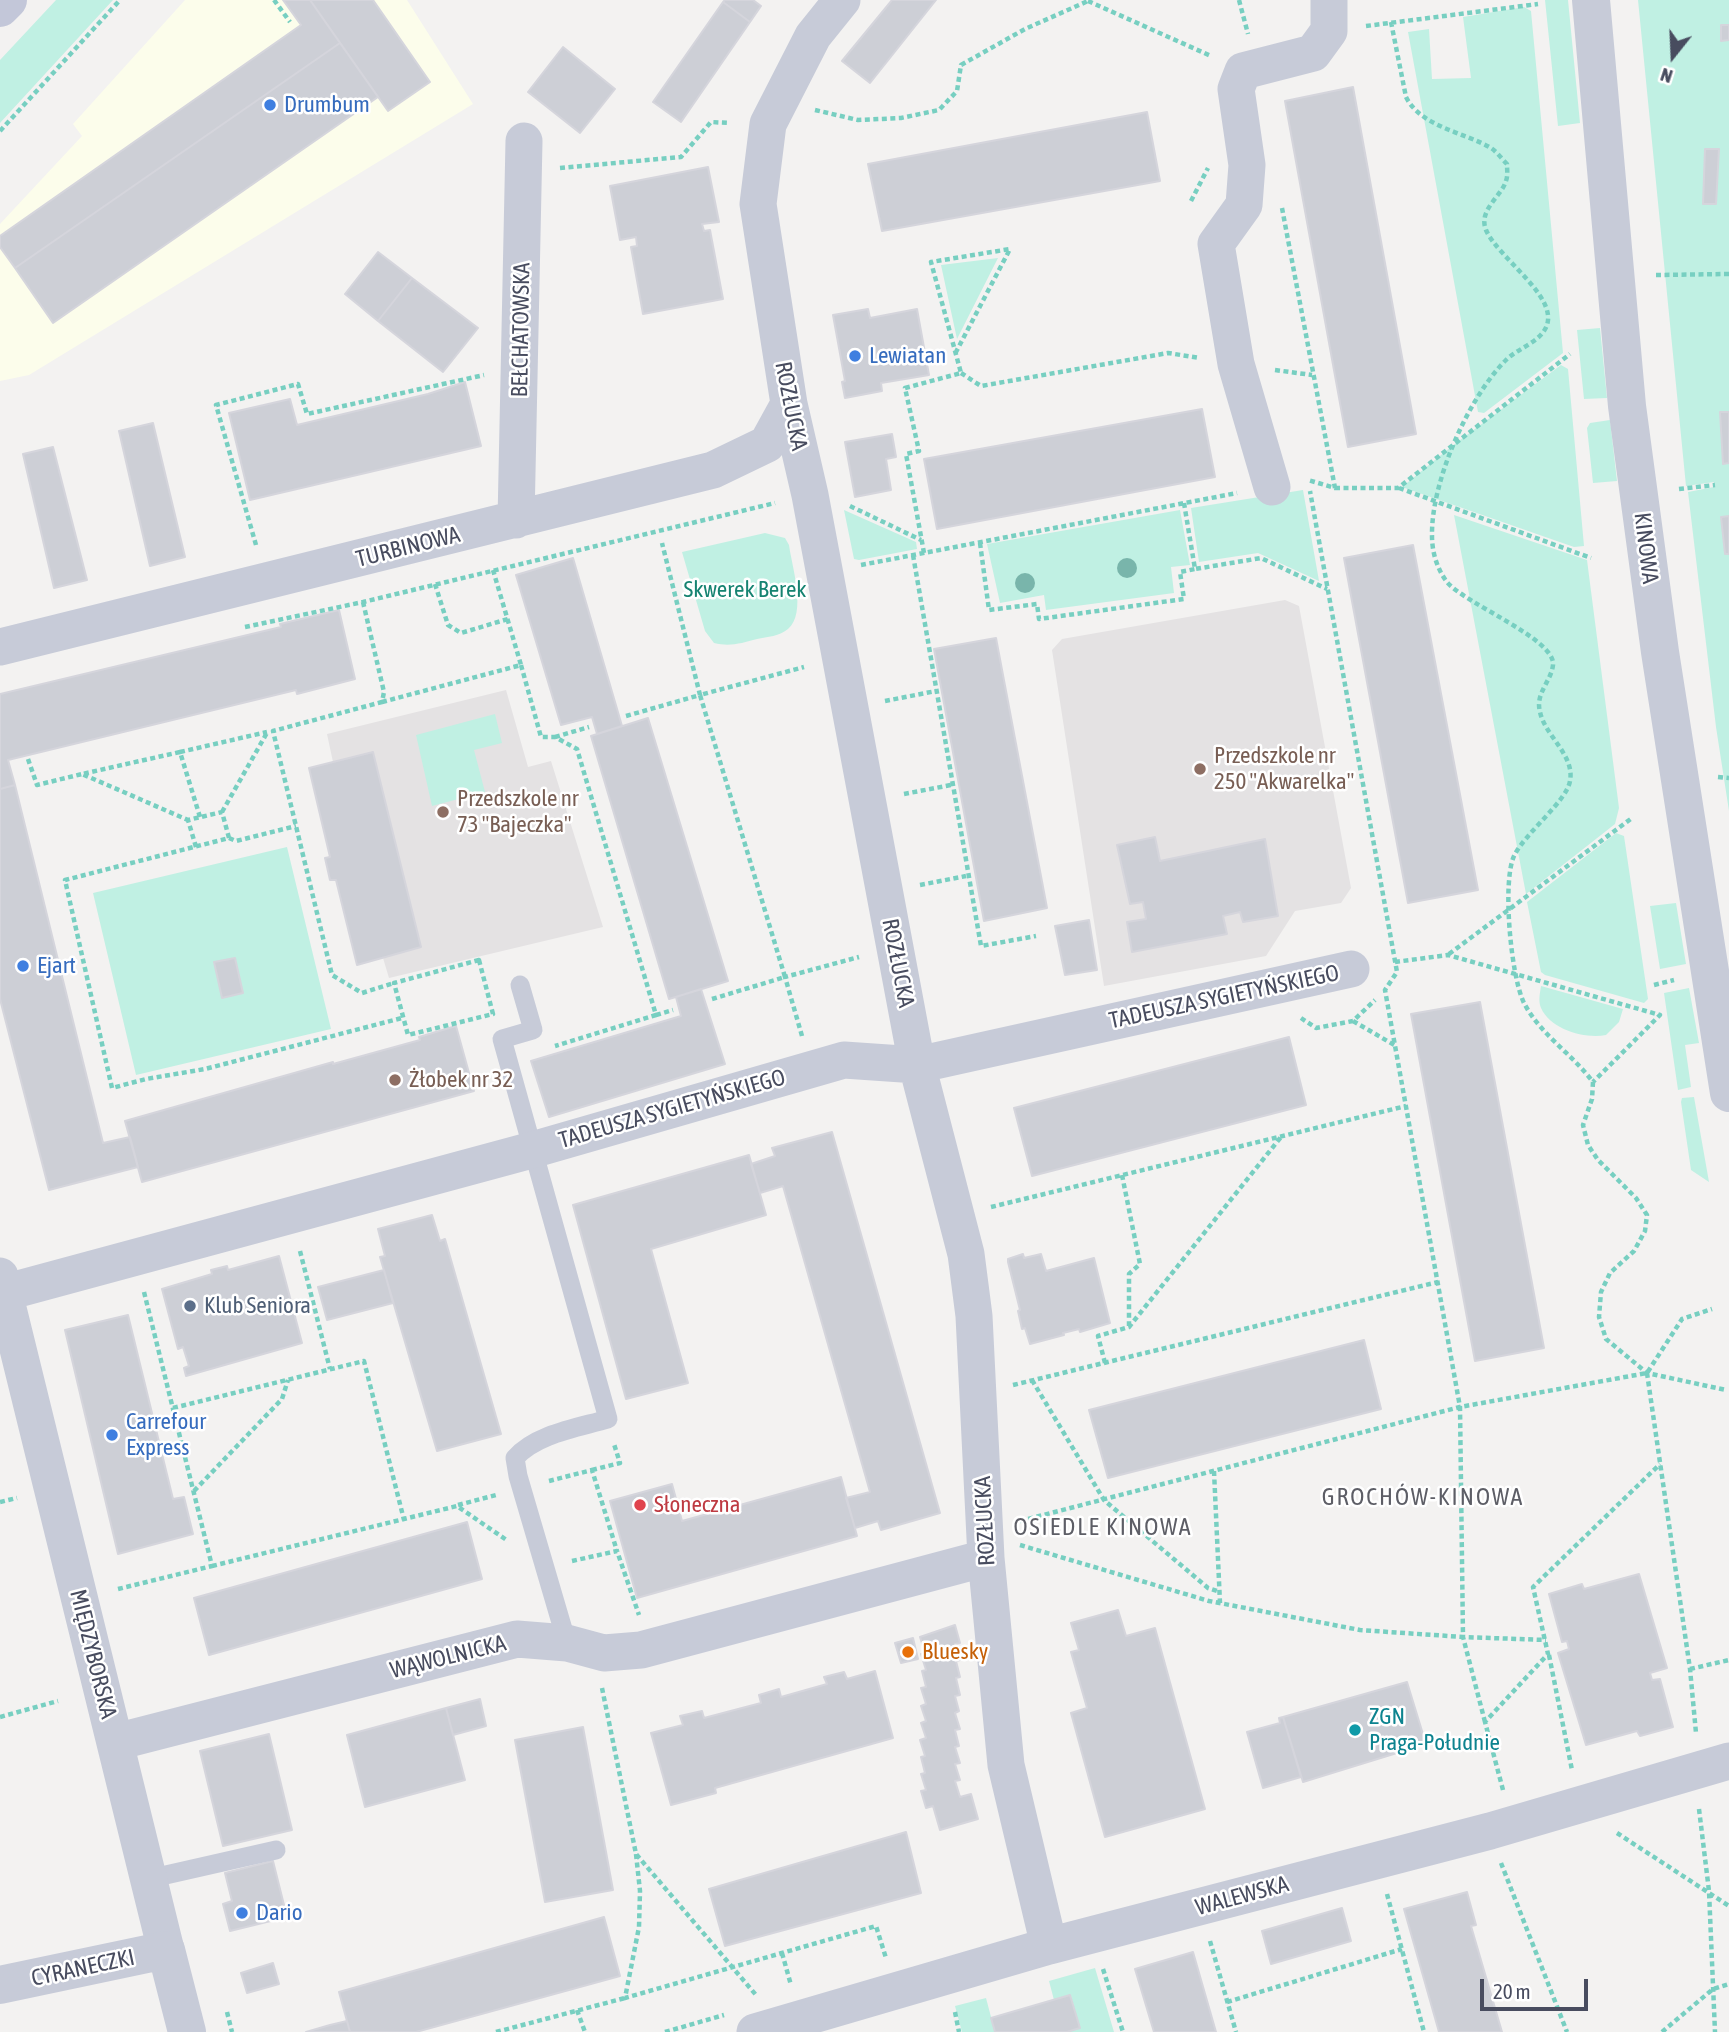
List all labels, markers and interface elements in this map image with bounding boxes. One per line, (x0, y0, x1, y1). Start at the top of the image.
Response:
north arrow (1638, 21, 1708, 91)
text: N (1658, 64, 1675, 88)
place label: Drumbum (284, 91, 370, 119)
marker: Drumbum (262, 97, 278, 113)
street label: BEŁCHATOWSKA (506, 262, 536, 398)
place label: Lewiatan (869, 342, 946, 370)
marker: Lewiatan (847, 348, 863, 364)
street label: ROZŁUCKA (769, 359, 813, 453)
street label: KINOWA (1628, 511, 1664, 585)
street label: TURBINOWA (353, 521, 463, 573)
park label: Skwerek Berek (684, 576, 806, 604)
place label: Przedszkole nr 250 "Akwarelka" (1214, 742, 1354, 796)
marker: Przedszkole nr 250 "Akwarelka" (1192, 761, 1208, 777)
place label: Przedszkole nr 73 "Bajeczka" (457, 785, 579, 839)
marker: Przedszkole nr 73 "Bajeczka" (435, 804, 451, 820)
street label: ROZŁUCKA (876, 916, 920, 1010)
place label: Ejart (37, 952, 76, 980)
marker: Ejart (15, 958, 31, 974)
street label: TADEUSZA SYGIETYŃSKIEGO (1107, 959, 1341, 1035)
street label: TADEUSZA SYGIETYŃSKIEGO (556, 1063, 788, 1155)
place label: Żłobek nr 32 (409, 1066, 513, 1094)
marker: Żłobek nr 32 (387, 1072, 403, 1088)
place label: Klub Seniora (204, 1292, 311, 1320)
marker: Klub Seniora (182, 1298, 198, 1314)
place label: Carrefour Express (126, 1408, 206, 1462)
marker: Carrefour Express (104, 1427, 120, 1443)
street label: ROZŁUCKA (969, 1475, 1001, 1567)
district label: GROCHÓW-KINOWA (1323, 1483, 1523, 1511)
place label: Słoneczna (654, 1491, 740, 1519)
marker: Słoneczna (632, 1497, 648, 1513)
district label: OSIEDLE KINOWA (1015, 1513, 1191, 1541)
street label: MIĘDZYBORSKA (64, 1587, 122, 1721)
street label: WĄWOLNICKA (387, 1629, 509, 1685)
place label: Bluesky (922, 1638, 988, 1666)
marker: Bluesky (900, 1644, 916, 1660)
place label: ZGN Praga-Południe (1369, 1703, 1500, 1757)
marker: ZGN Praga-Południe (1347, 1722, 1363, 1738)
street label: WALEWSKA (1193, 1870, 1291, 1922)
place label: Dario (256, 1899, 302, 1927)
marker: Dario (234, 1905, 250, 1921)
street label: CYRANECZKI (29, 1944, 137, 1992)
scale bar (1484, 1966, 1592, 2010)
text: 20 m (1493, 1979, 1531, 2003)

